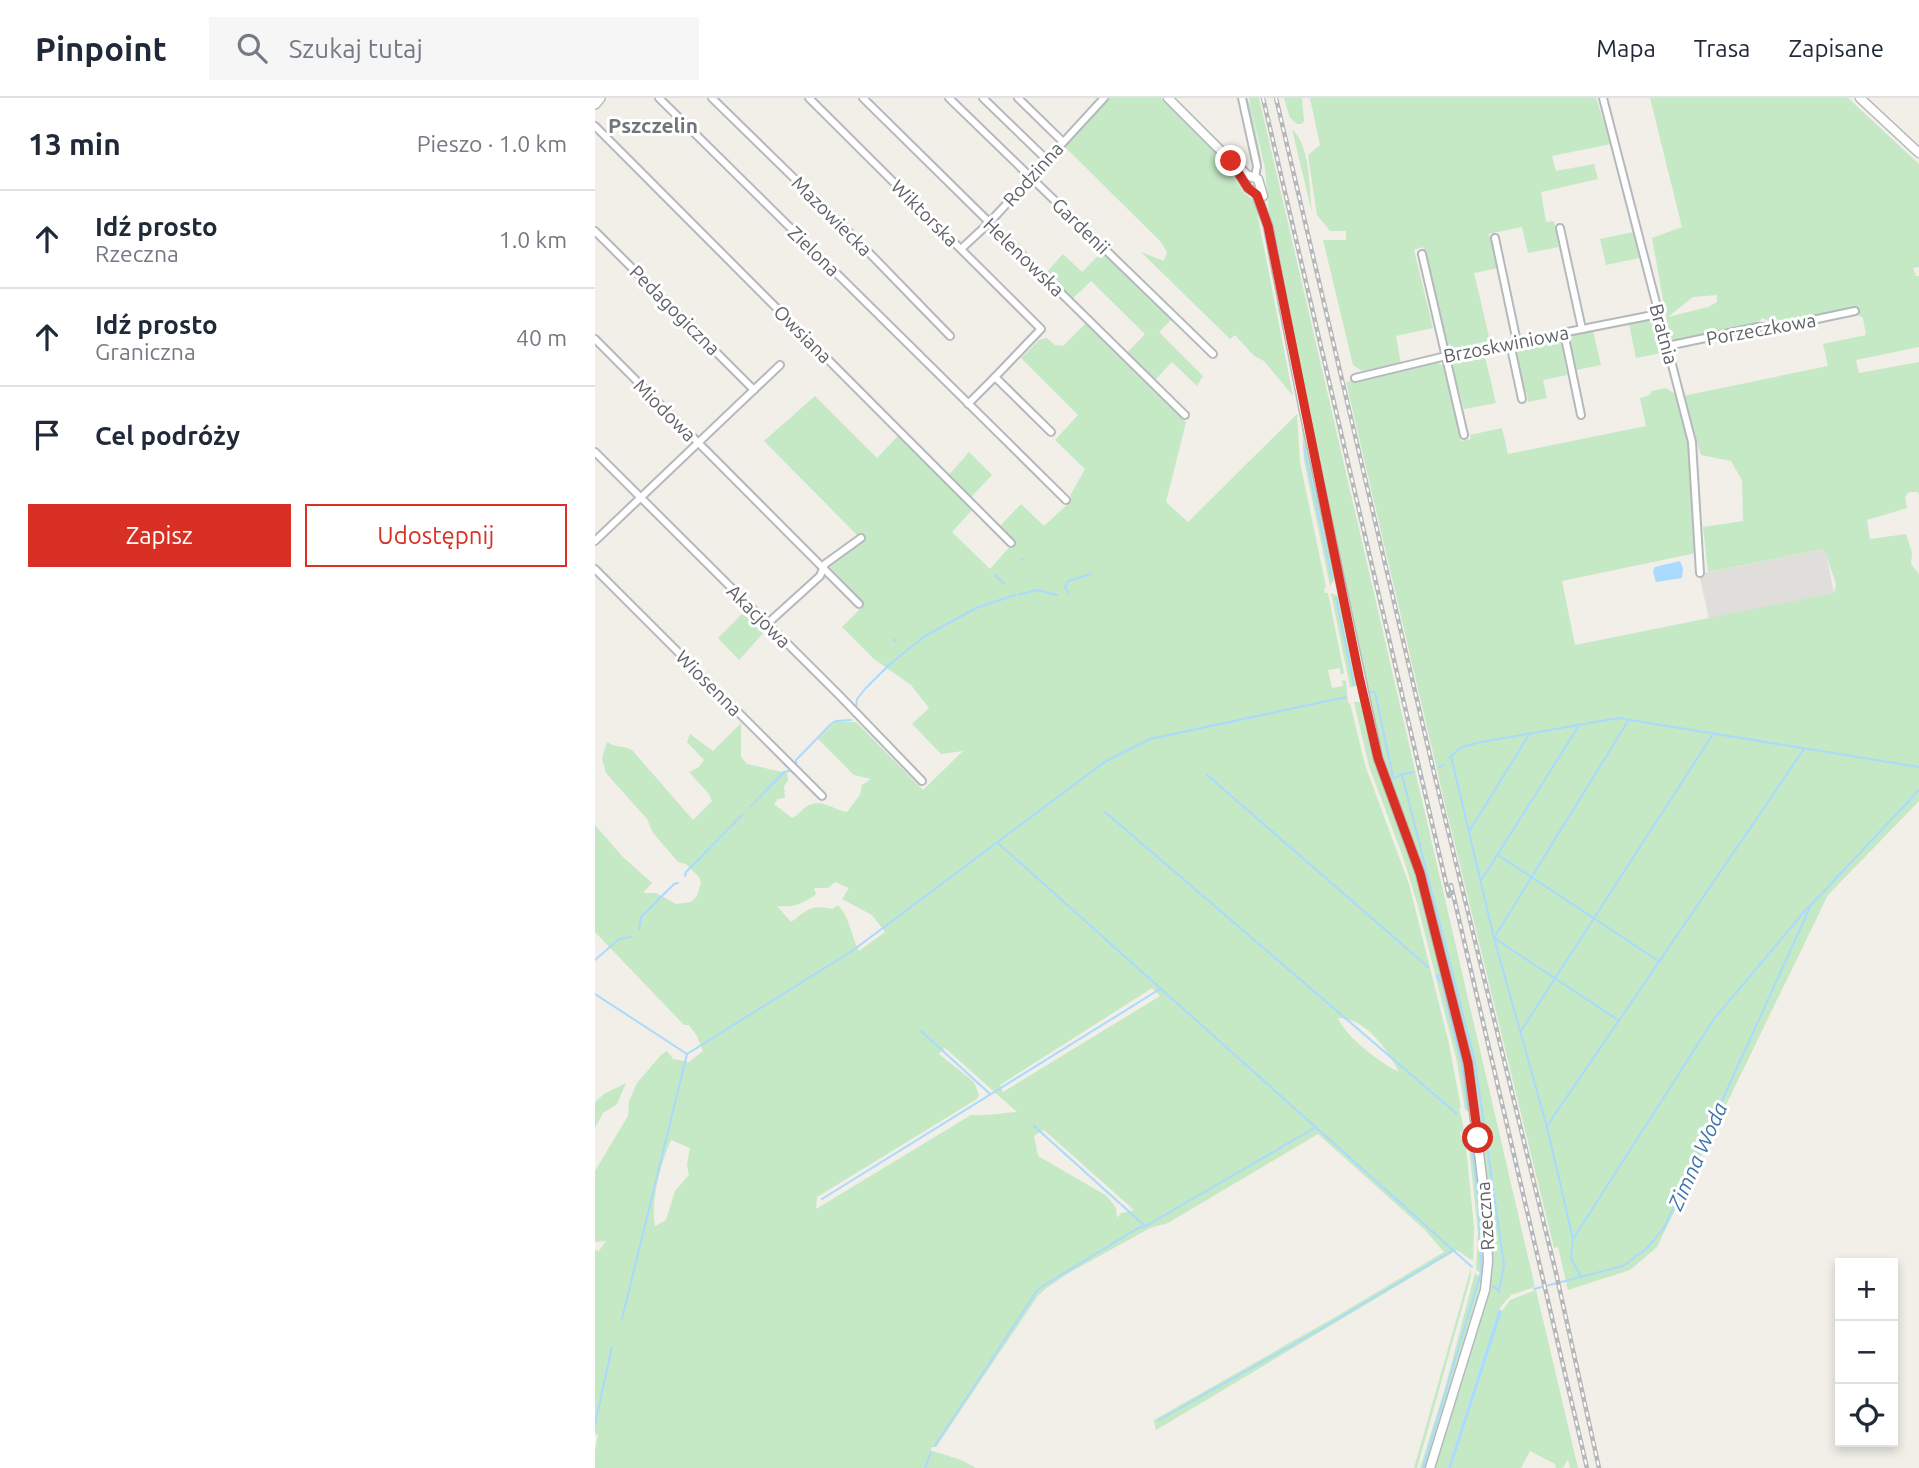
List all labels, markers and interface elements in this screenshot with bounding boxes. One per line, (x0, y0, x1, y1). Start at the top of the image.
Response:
search box (209, 17, 699, 80)
icon: search (233, 29, 271, 67)
text: Pinpoint (35, 30, 167, 67)
text: Szukaj tutaj (289, 34, 423, 63)
text: Mapa (1596, 35, 1656, 62)
text: Trasa (1694, 35, 1750, 62)
text: Zapisane (1788, 35, 1884, 62)
district label: Pszczelin (608, 113, 698, 137)
text: 13 min (28, 127, 121, 161)
text: Pieszo · 1.0 km (417, 131, 567, 156)
street label: Rodzinna (998, 137, 1068, 211)
route end (1215, 145, 1246, 176)
street label: Mazowiecka (787, 171, 877, 261)
street label: Wiktorska (887, 175, 963, 251)
street label: Gardenii (1048, 193, 1114, 259)
text: Idź prosto (95, 212, 218, 241)
street label: Helenowska (979, 213, 1069, 301)
icon: ahead (28, 220, 66, 258)
street label: Zielona (784, 221, 844, 281)
text: 1.0 km (499, 227, 567, 252)
text: Rzeczna (95, 241, 179, 266)
street label: Pedagogiczna (625, 260, 725, 360)
street label: Owsiana (770, 301, 836, 367)
street label: Bratnia (1645, 301, 1683, 367)
street label: Porzeczkowa (1704, 309, 1818, 349)
text: Idź prosto (95, 310, 218, 339)
icon: ahead (28, 318, 66, 356)
street label: Brzoskwiniowa (1441, 321, 1571, 367)
text: 40 m (516, 325, 567, 350)
text: Graniczna (95, 339, 196, 364)
street label: Miodowa (629, 374, 701, 446)
icon: arrive (28, 416, 66, 454)
text: Cel podróży (95, 421, 240, 450)
button: Zapisz (28, 504, 291, 567)
button: Udostępnij (305, 504, 567, 567)
street label: Akacjowa (723, 580, 795, 652)
street label: Wiosenna (672, 646, 746, 720)
water label: Zimna Woda (1662, 1098, 1731, 1215)
route start (1462, 1122, 1493, 1153)
street label: Rzeczna (1472, 1181, 1498, 1251)
map controls (1835, 1258, 1898, 1447)
button: + (1835, 1258, 1898, 1321)
button: − (1835, 1321, 1898, 1384)
button: locate (1835, 1384, 1898, 1447)

